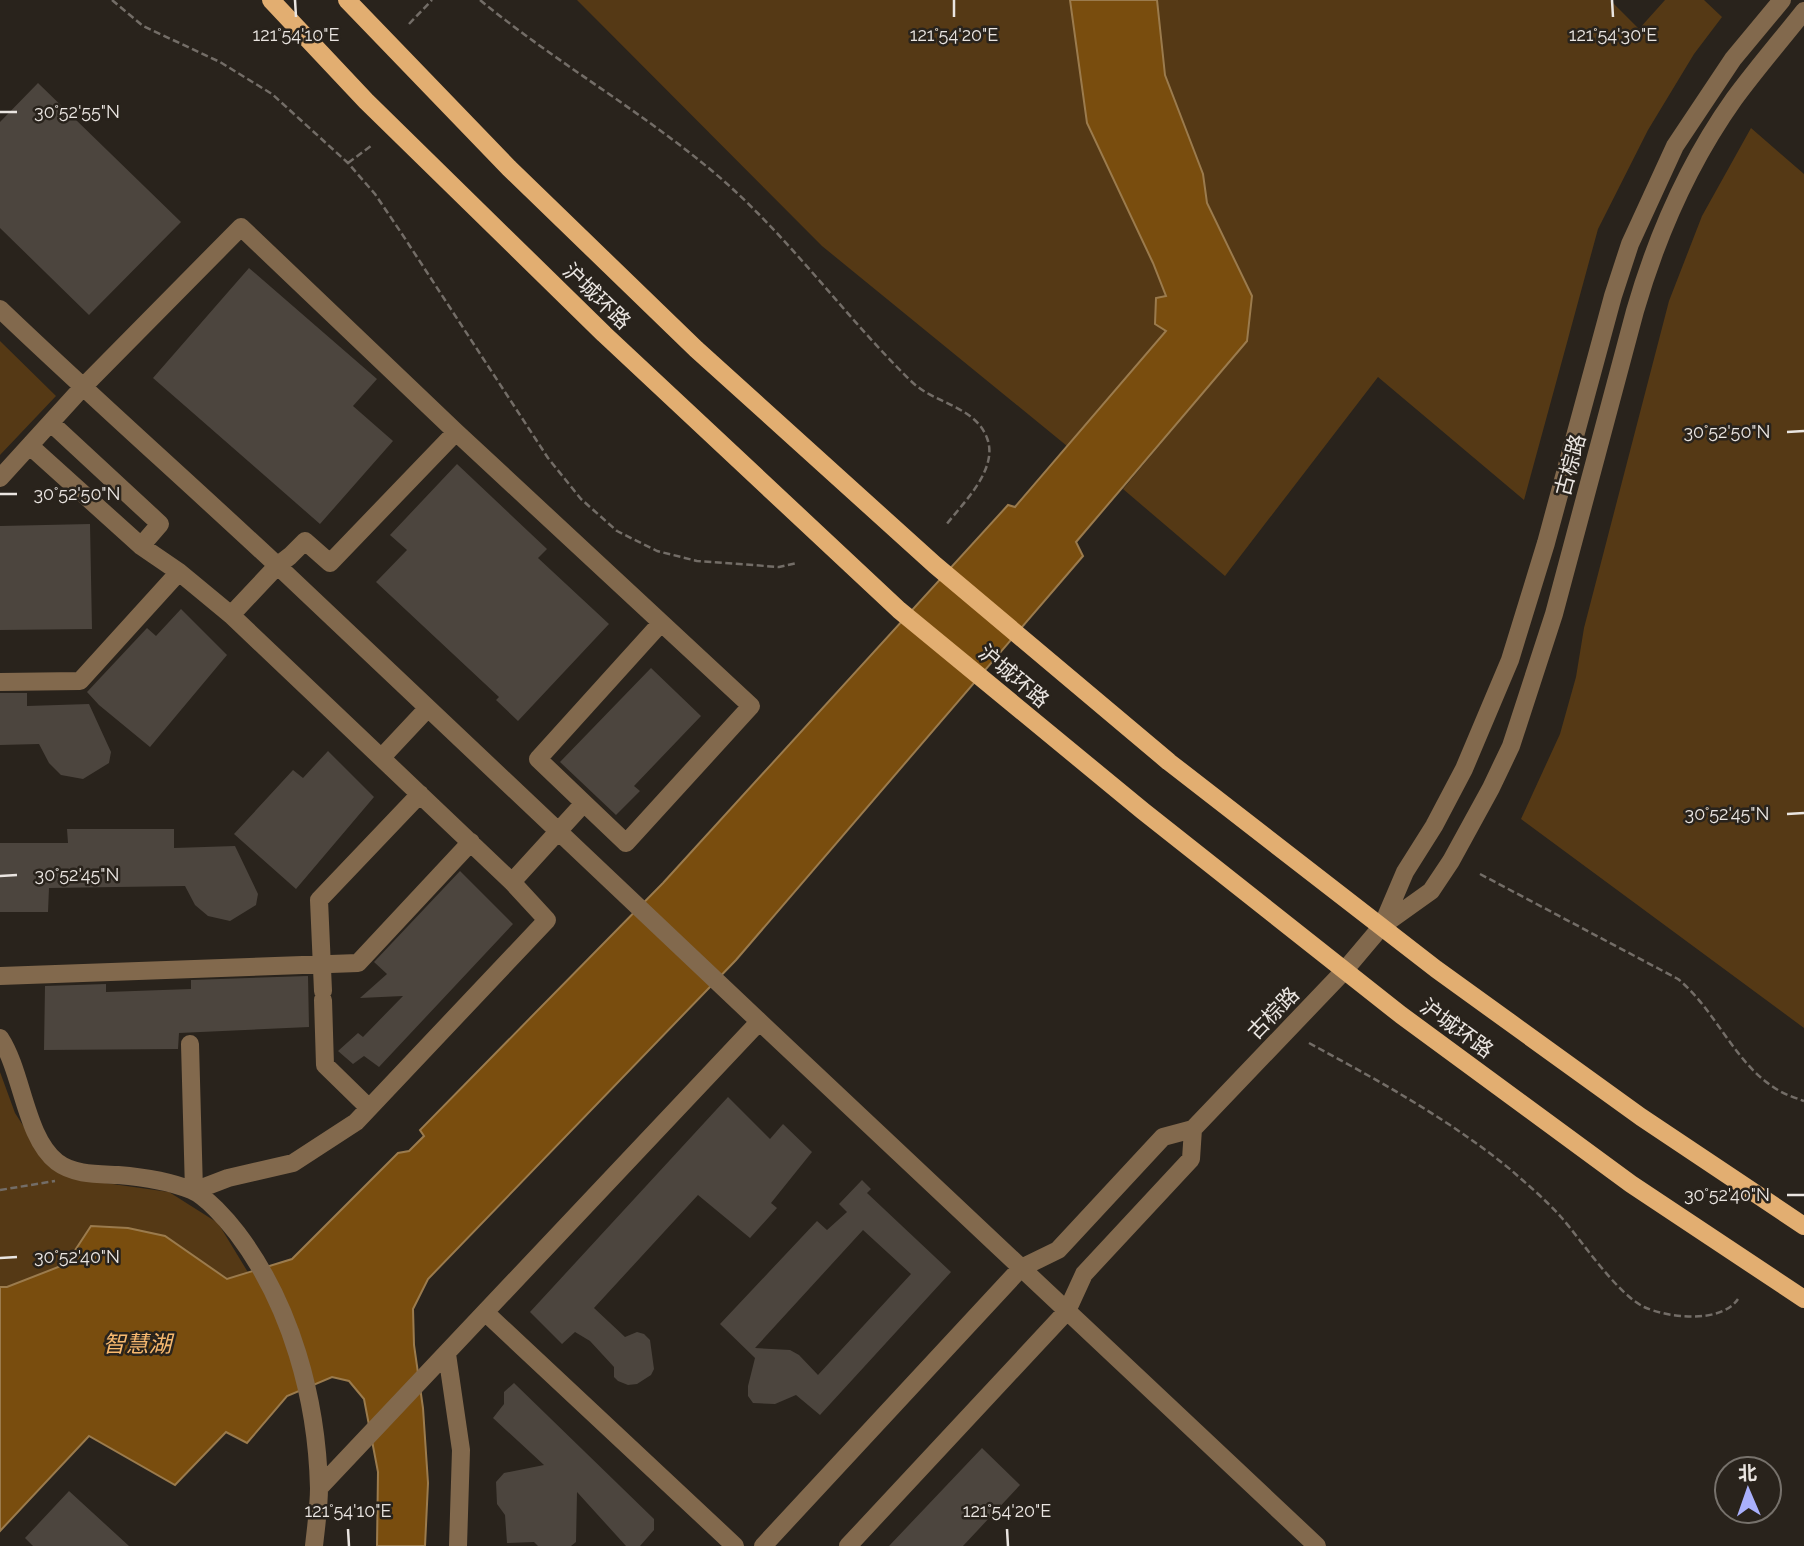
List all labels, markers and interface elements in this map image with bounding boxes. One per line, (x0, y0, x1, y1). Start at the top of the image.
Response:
text: 121°54'10"E (253, 24, 339, 45)
text: 121°54'20"E (910, 24, 998, 45)
text: 121°54'30"E (1569, 24, 1657, 45)
text: 30°52'55"N (34, 101, 120, 122)
street label: 沪城环路 (558, 258, 636, 334)
text: 30°52'50"N (1683, 421, 1771, 442)
street label: 古棕路 (1550, 431, 1590, 499)
text: 30°52'50"N (33, 483, 121, 504)
street label: 沪城环路 (974, 639, 1054, 713)
text: 30°52'45"N (1685, 803, 1769, 824)
text: 30°52'45"N (35, 864, 119, 885)
street label: 古棕路 (1242, 982, 1304, 1044)
street label: 沪城环路 (1416, 993, 1498, 1063)
text: 30°52'40"N (1684, 1184, 1770, 1205)
text: 30°52'40"N (34, 1246, 120, 1267)
water label: 智慧湖 (103, 1330, 175, 1357)
north arrow (1713, 1455, 1783, 1525)
text: 北 (1738, 1462, 1757, 1484)
text: 121°54'10"E (305, 1500, 391, 1521)
text: 121°54'20"E (963, 1500, 1051, 1521)

